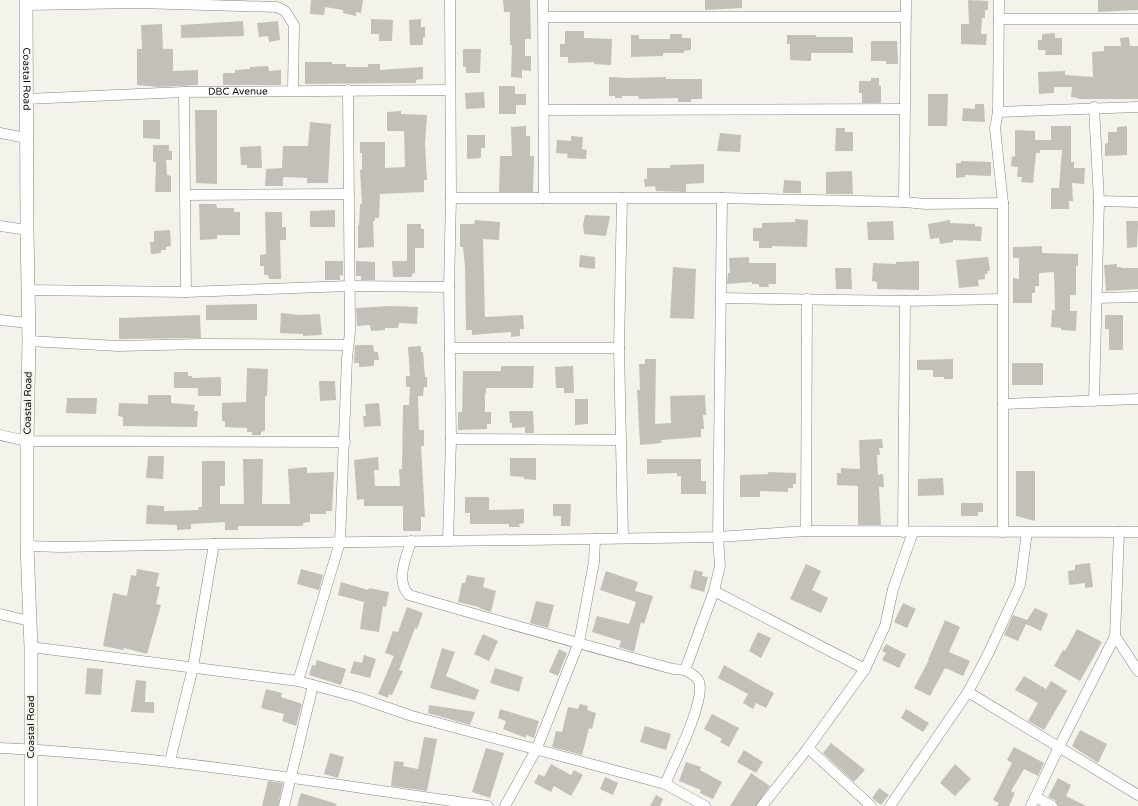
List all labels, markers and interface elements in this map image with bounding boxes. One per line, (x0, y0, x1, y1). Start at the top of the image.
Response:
street label: Coastal Road (20, 47, 32, 111)
street label: DBC Avenue (208, 85, 268, 98)
street label: Coastal Road (21, 371, 35, 435)
street label: Coastal Road (25, 696, 37, 758)

